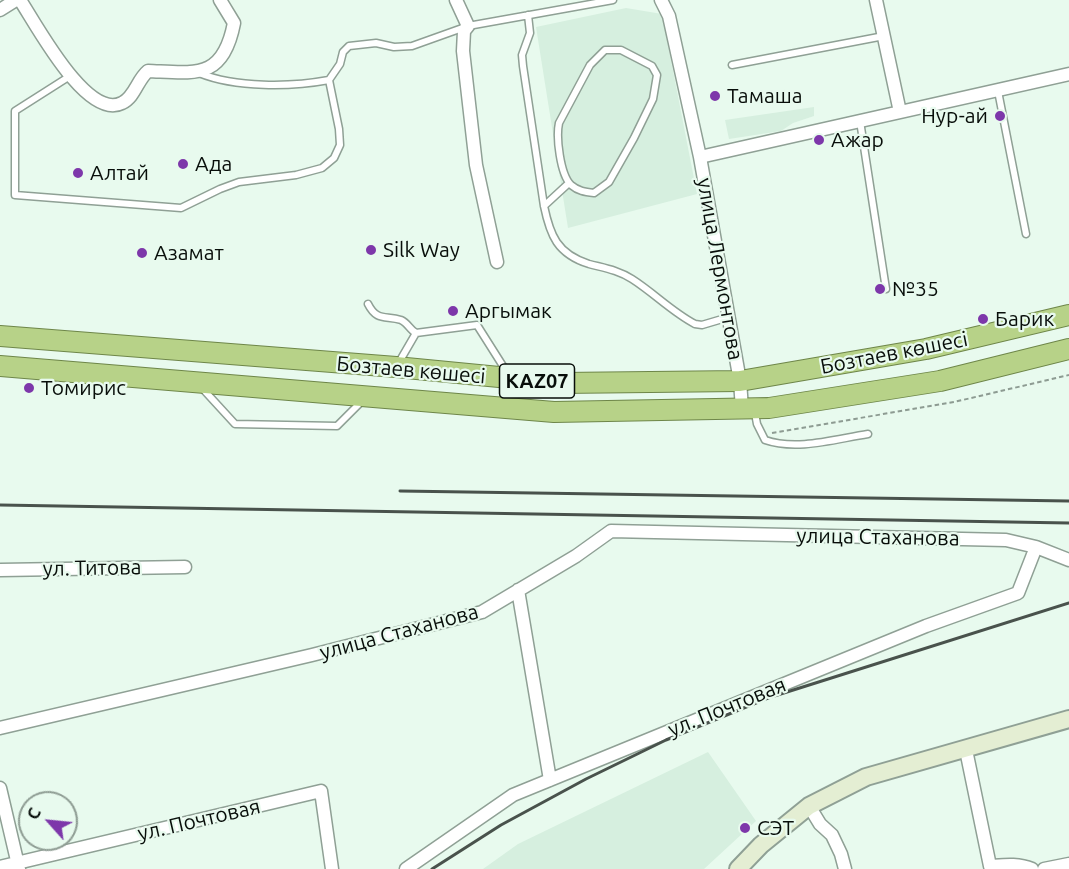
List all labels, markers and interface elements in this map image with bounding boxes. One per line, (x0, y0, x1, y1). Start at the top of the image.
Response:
place label: Тамаша (727, 83, 803, 109)
marker: Тамаша (708, 89, 722, 103)
place label: Нур-ай (921, 103, 988, 129)
marker: Нур-ай (993, 109, 1007, 123)
place label: Ажар (831, 127, 884, 153)
marker: Ажар (812, 133, 826, 147)
place label: Ада (195, 151, 232, 177)
marker: Ада (176, 157, 190, 171)
place label: Алтай (90, 160, 149, 186)
marker: Алтай (71, 166, 85, 180)
street label: улица Лермонтова (692, 176, 748, 362)
place label: Silk Way (383, 237, 460, 263)
place label: Азамат (154, 240, 224, 266)
marker: Silk Way (364, 243, 378, 257)
marker: Азамат (135, 246, 149, 260)
place label: №35 (892, 276, 939, 302)
marker: №35 (873, 282, 887, 296)
place label: Аргымак (465, 298, 552, 324)
marker: Аргымак (446, 304, 460, 318)
place label: Барик (995, 306, 1054, 332)
marker: Барик (976, 312, 990, 326)
street label: Бозтаев көшесі (818, 326, 970, 380)
street label: Бозтаев көшесі (335, 351, 487, 389)
road number: KAZ07 (500, 364, 574, 398)
place label: Томирис (41, 375, 126, 401)
marker: Томирис (22, 381, 36, 395)
street label: улица Стаханова (796, 523, 960, 551)
street label: ул. Титова (42, 555, 142, 581)
street label: улица Стаханова (317, 599, 481, 665)
street label: ул. Почтовая (664, 672, 790, 742)
north arrow (18, 791, 78, 851)
street label: ул. Почтовая (135, 794, 263, 846)
text: С (23, 805, 44, 822)
place label: СЭТ (757, 815, 794, 841)
marker: СЭТ (738, 821, 752, 835)

